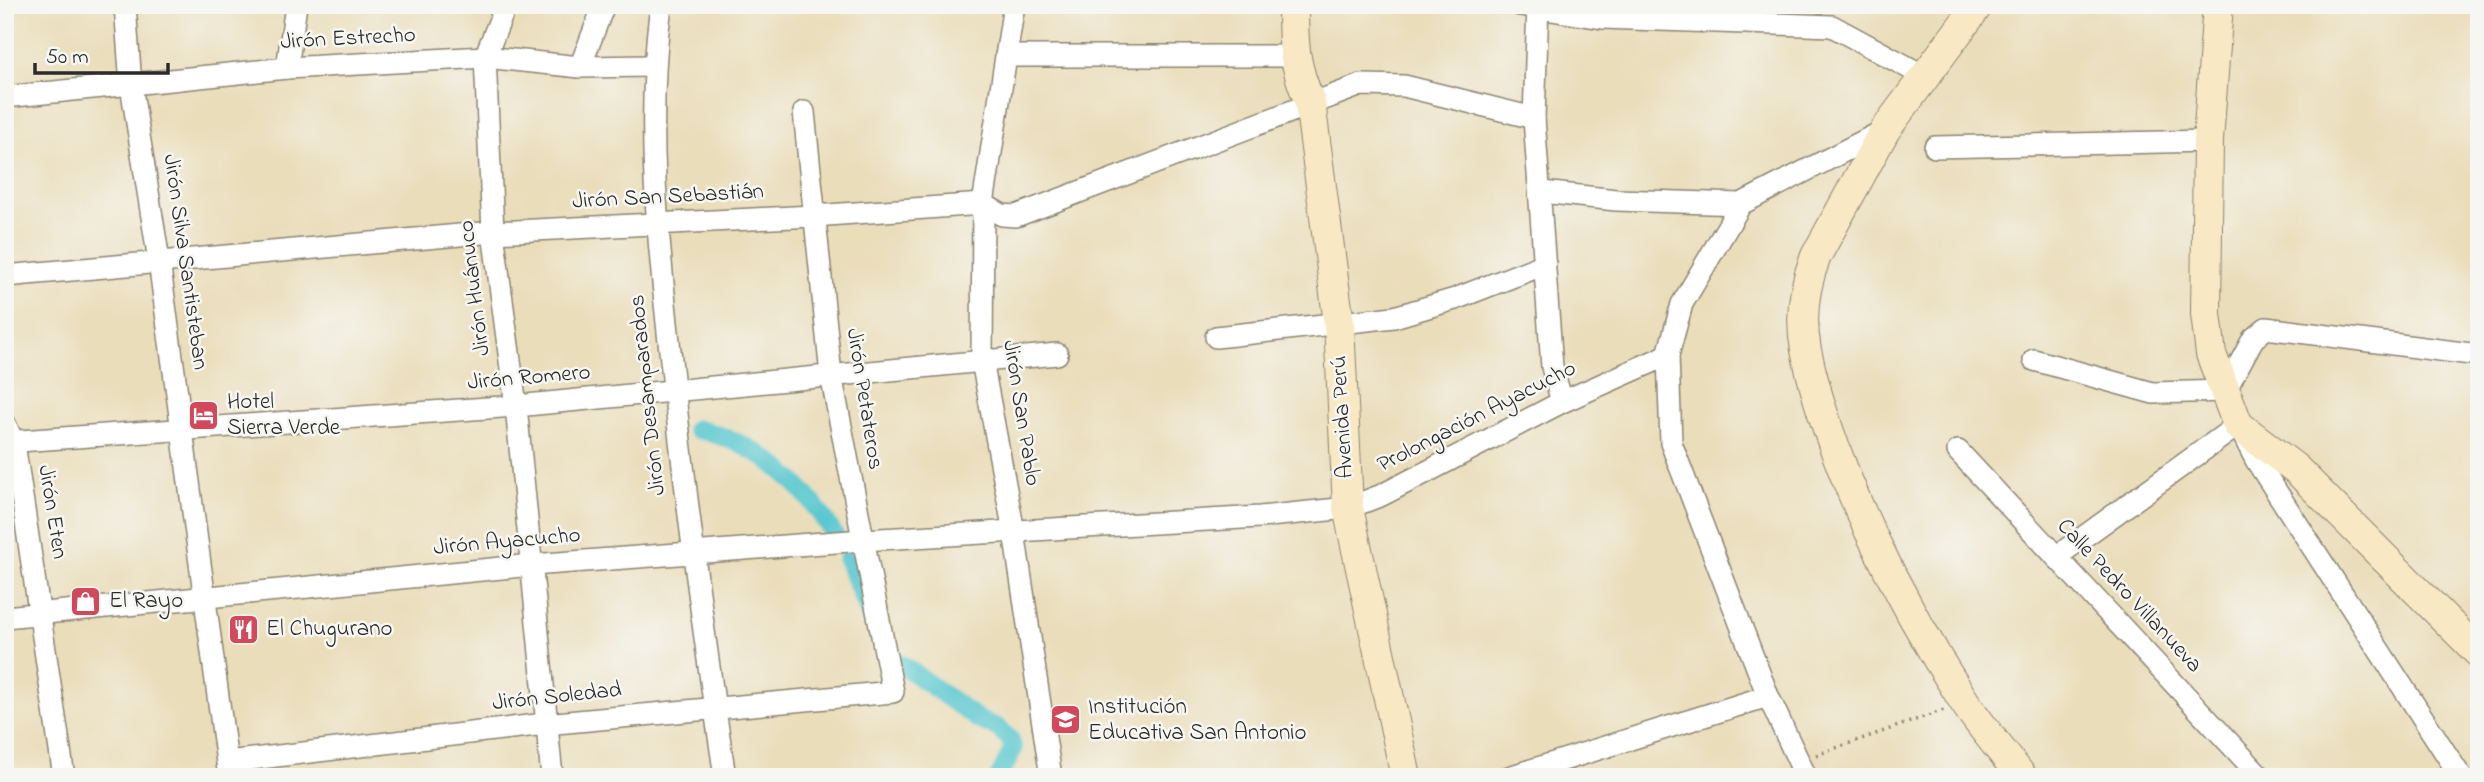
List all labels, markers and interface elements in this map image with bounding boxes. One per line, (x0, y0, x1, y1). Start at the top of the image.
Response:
street label: Jirón Estrecho (280, 19, 417, 59)
scale bar (35, 32, 168, 76)
text: 50 m (46, 43, 89, 73)
street label: Jirón Silva Santisteban (154, 152, 216, 372)
street label: Jirón San Sebastián (571, 175, 765, 219)
street label: Jirón Huánuco (450, 218, 500, 358)
street label: Jirón Desamparados (621, 293, 675, 497)
street label: Jirón Petateros (837, 326, 891, 472)
street label: Jirón San Pablo (993, 338, 1049, 488)
street label: Prolongación Ayacucho (1372, 352, 1583, 483)
street label: Avenida Perú (1323, 355, 1363, 479)
street label: Jirón Romero (466, 356, 592, 400)
place label: Hotel Sierra Verde (227, 386, 341, 445)
hotel icon: Hotel Sierra Verde (187, 398, 221, 432)
street label: Jirón Eten (28, 463, 76, 561)
street label: Calle Pedro Villanueva (2048, 511, 2210, 681)
street label: Jirón Ayacucho (432, 519, 582, 567)
shop icon: El Rayo (69, 584, 103, 618)
place label: El Rayo (109, 585, 183, 620)
restaurant icon: El Chugurano (226, 612, 260, 646)
place label: El Chugurano (266, 613, 393, 647)
street label: Jirón Soledad (491, 674, 623, 720)
place label: Institución Educativa San Antonio (1088, 691, 1306, 750)
school or university icon: Institución Educativa San Antonio (1048, 703, 1082, 737)

